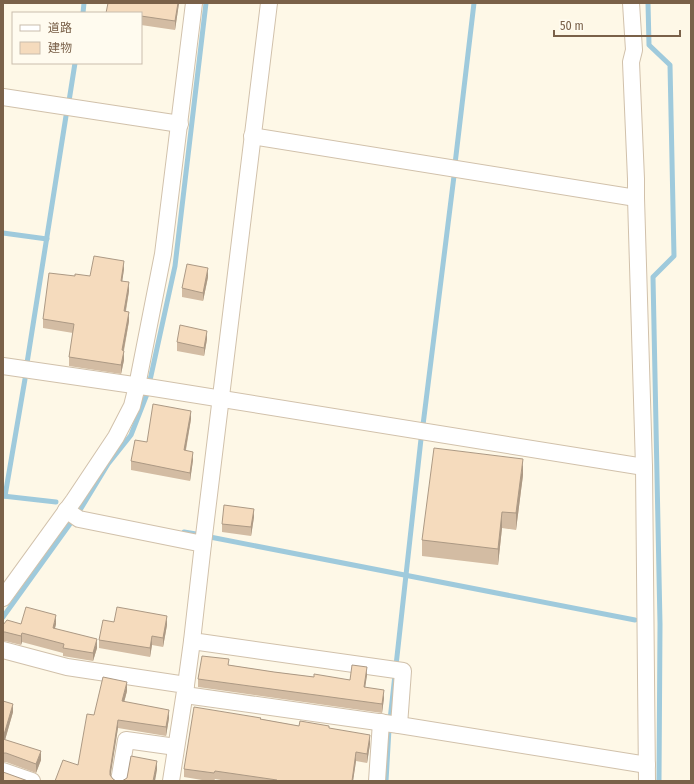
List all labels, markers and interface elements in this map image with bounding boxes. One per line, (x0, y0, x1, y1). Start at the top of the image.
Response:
legend (12, 12, 142, 64)
scale bar (554, 12, 680, 38)
text: 50 m (560, 19, 584, 33)
text: 道路 (48, 21, 72, 35)
text: 建物 (48, 41, 72, 55)

